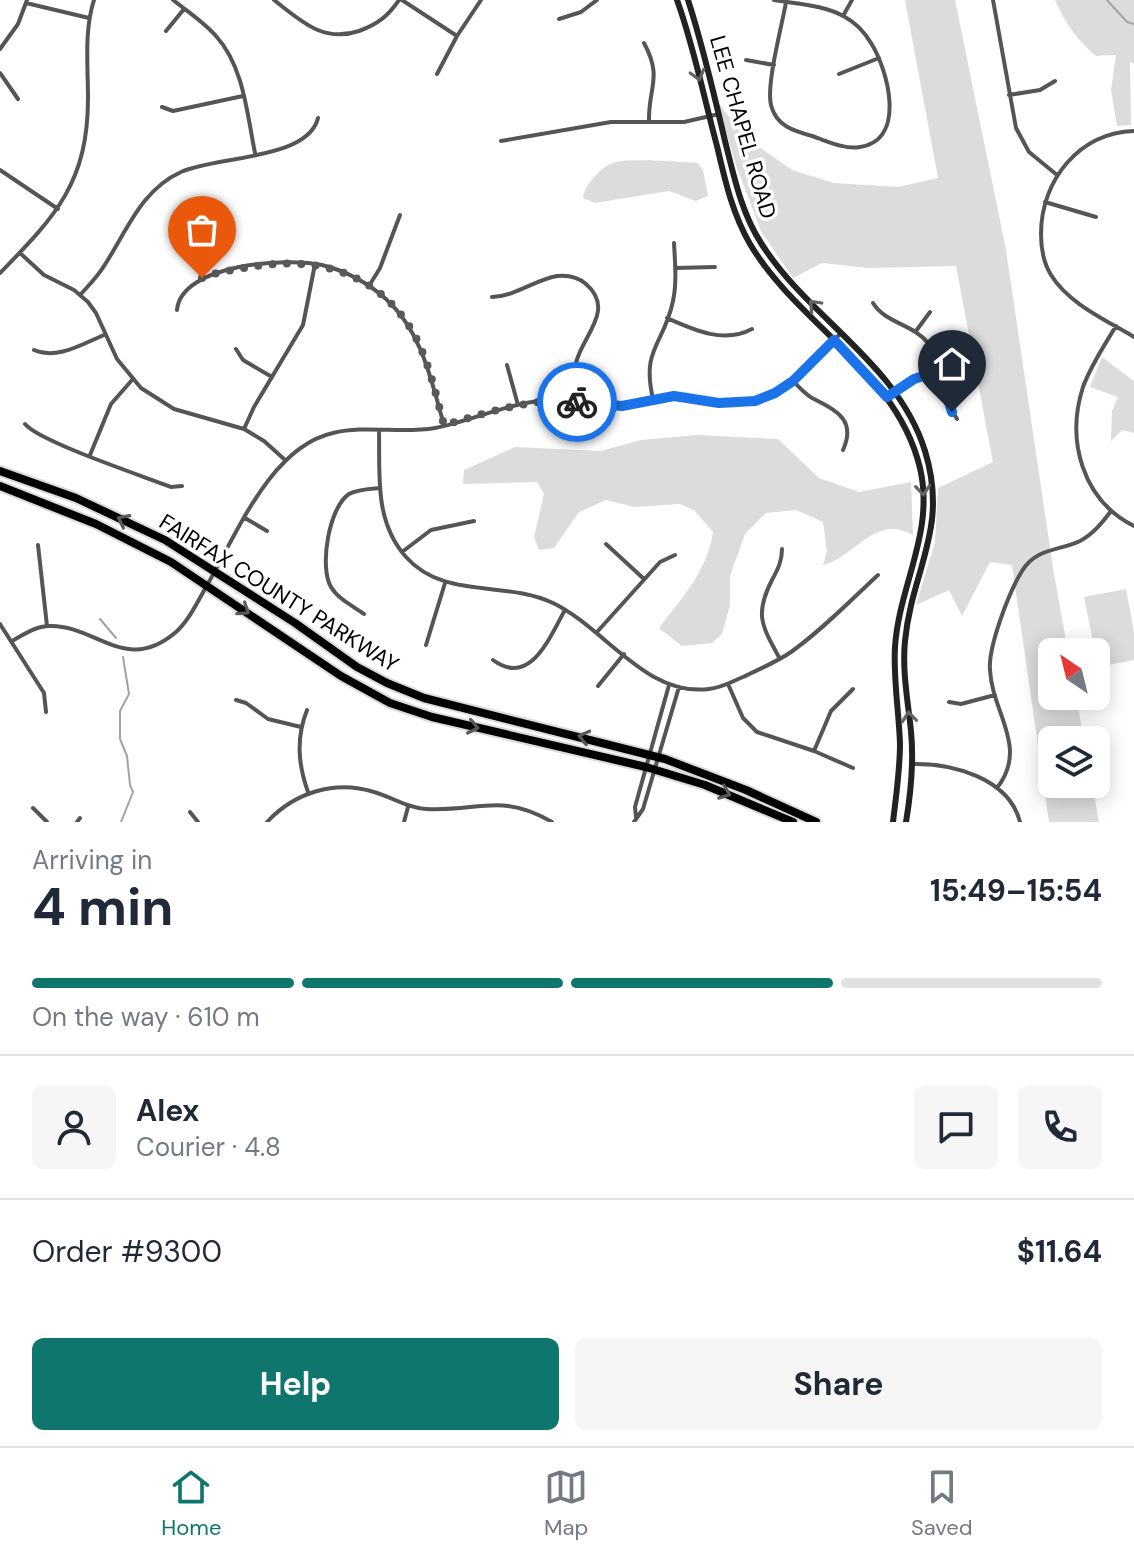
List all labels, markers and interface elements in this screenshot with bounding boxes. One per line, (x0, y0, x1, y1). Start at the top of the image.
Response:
street label: LEE CHAPEL ROAD (703, 32, 783, 222)
one-way arrow (689, 68, 706, 81)
pin (168, 196, 236, 278)
icon: bag (180, 208, 224, 252)
one-way arrow (808, 300, 823, 314)
pin (918, 330, 986, 412)
icon: home (930, 342, 974, 386)
courier (537, 362, 617, 442)
icon: bike (555, 380, 599, 424)
one-way arrow (914, 484, 931, 497)
street label: FAIRFAX COUNTY PARKWAY (154, 507, 404, 679)
one-way arrow (116, 514, 131, 529)
one-way arrow (236, 600, 250, 615)
north arrow (1038, 638, 1110, 710)
map controls (1038, 638, 1110, 798)
one-way arrow (901, 710, 918, 723)
one-way arrow (466, 718, 480, 735)
button: layers (1038, 726, 1110, 798)
one-way arrow (577, 729, 591, 746)
one-way arrow (717, 783, 731, 800)
text: Arriving in (32, 843, 152, 877)
text: 15:49–15:54 (930, 871, 1102, 910)
text: 4 min (32, 873, 173, 941)
text: On the way · 610 m (32, 1000, 260, 1034)
button: person (32, 1085, 116, 1169)
button: chat (914, 1085, 998, 1169)
button: phone (1018, 1085, 1102, 1169)
text: Alex (136, 1091, 199, 1130)
text: Courier · 4.8 (136, 1130, 281, 1164)
text: Order #9300 (32, 1232, 222, 1271)
text: $11.64 (1017, 1232, 1102, 1271)
button: Help (32, 1338, 559, 1430)
button: Share (575, 1338, 1102, 1430)
tab: Home (161, 1465, 221, 1542)
tab: Map (544, 1465, 588, 1542)
tab: Saved (911, 1465, 973, 1542)

